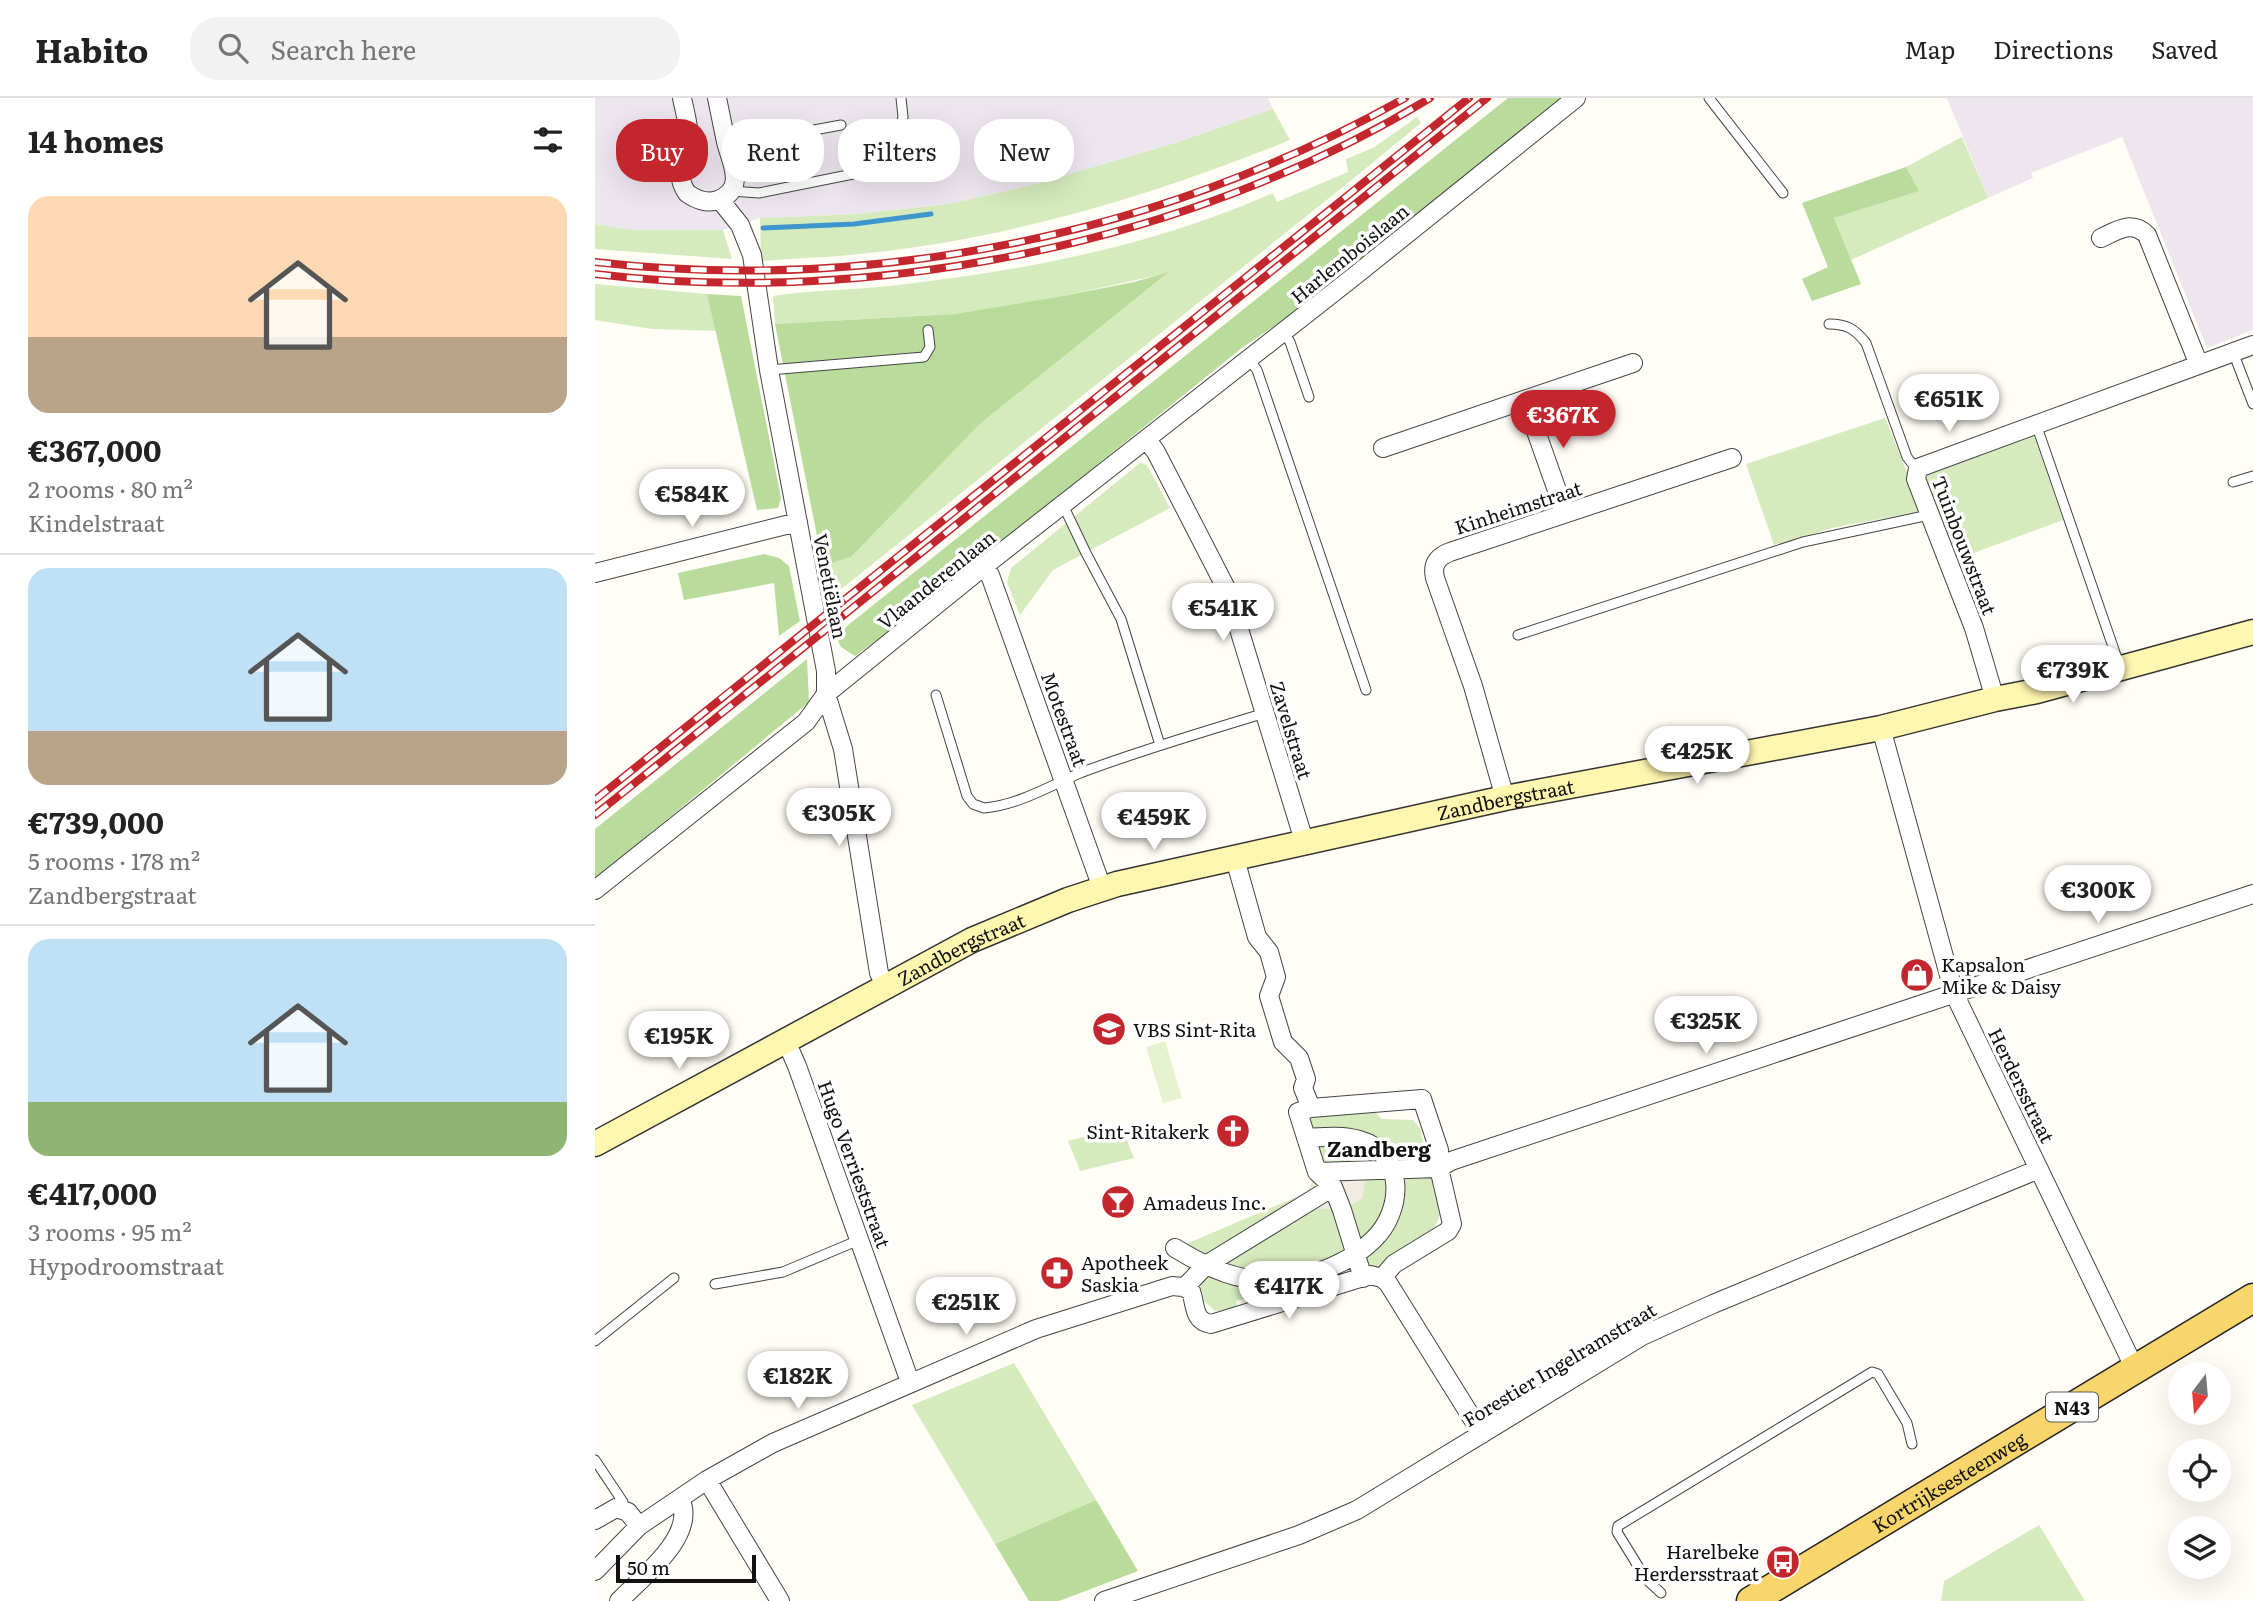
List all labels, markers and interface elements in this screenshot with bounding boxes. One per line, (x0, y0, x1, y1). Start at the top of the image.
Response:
search box (190, 17, 680, 80)
text: Habito (35, 24, 148, 73)
icon: search (214, 29, 252, 67)
text: Search here (270, 29, 416, 68)
text: Map (1904, 31, 1955, 66)
text: Directions (1993, 31, 2113, 66)
text: Saved (2151, 31, 2218, 66)
text: 14 homes (28, 118, 164, 162)
chip: Buy (616, 119, 708, 182)
chip: Rent (722, 119, 824, 182)
chip: Filters (838, 119, 960, 182)
chip: New (974, 119, 1074, 182)
icon: filters (529, 121, 567, 159)
street label: Harlemboislaan (1284, 196, 1414, 310)
icon: home (235, 242, 361, 368)
pin: €651K (1900, 374, 1998, 434)
text: €651K (1914, 380, 1984, 414)
pin: €367K (1514, 390, 1612, 450)
text: €367K (1527, 396, 1599, 430)
text: €367,000 (28, 427, 161, 471)
pin: €584K (643, 470, 741, 529)
text: 2 rooms · 80 m² (28, 471, 193, 505)
street label: Tuinbouwstraat (1926, 471, 2004, 619)
street label: Kinheimstraat (1451, 473, 1586, 541)
text: €584K (655, 475, 729, 509)
text: Kindelstraat (28, 505, 164, 539)
street label: Vlaanderenlaan (871, 523, 1001, 635)
street label: Venetiëlaan (807, 531, 855, 641)
pin: €541K (1174, 584, 1272, 643)
text: €541K (1188, 589, 1258, 623)
icon: home (235, 614, 361, 740)
pin: €739K (2024, 646, 2122, 705)
text: €739K (2037, 651, 2109, 685)
street label: Motestraat (1035, 668, 1095, 771)
street label: Zavelstraat (1264, 678, 1320, 783)
pin: €425K (1648, 726, 1746, 786)
text: €425K (1661, 732, 1733, 766)
street label: Zandbergstraat (1434, 771, 1577, 827)
pin: €305K (790, 788, 888, 848)
pin: €459K (1105, 792, 1203, 852)
text: €305K (802, 794, 876, 828)
text: €459K (1117, 798, 1191, 832)
text: €739,000 (28, 799, 164, 843)
text: 5 rooms · 178 m² (28, 843, 200, 877)
pin: €300K (2049, 866, 2147, 925)
text: €300K (2060, 871, 2136, 905)
text: Zandbergstraat (28, 877, 197, 911)
street label: Zandbergstraat (892, 905, 1029, 992)
place label: Kapsalon Mike & Daisy (1941, 950, 2061, 1000)
shop icon: Kapsalon Mike & Daisy (1898, 956, 1936, 994)
icon: home (235, 985, 361, 1111)
pin: €325K (1657, 996, 1755, 1056)
text: €325K (1670, 1002, 1742, 1036)
school or university icon: VBS Sint-Rita (1090, 1010, 1128, 1048)
pin: €195K (630, 1012, 728, 1071)
place label: VBS Sint-Rita (1133, 1015, 1257, 1043)
text: €195K (644, 1017, 714, 1051)
street label: Herdersstraat (1982, 1023, 2062, 1148)
street label: Hugo Verrieststraat (812, 1076, 898, 1252)
church icon: Sint-Ritakerk (1214, 1112, 1252, 1150)
place label: Sint-Ritakerk (1086, 1117, 1209, 1145)
district label: Zandberg (1327, 1132, 1431, 1163)
text: €417,000 (28, 1170, 157, 1214)
bar icon: Amadeus Inc. (1099, 1183, 1137, 1221)
place label: Amadeus Inc. (1143, 1188, 1267, 1216)
text: 3 rooms · 95 m² (28, 1214, 192, 1248)
text: Hypodroomstraat (28, 1248, 224, 1282)
place label: Apotheek Saskia (1081, 1248, 1169, 1298)
pharmacy icon: Apotheek Saskia (1038, 1254, 1076, 1292)
pin: €417K (1240, 1262, 1338, 1321)
text: €417K (1254, 1267, 1324, 1301)
pin: €251K (917, 1278, 1015, 1337)
text: €251K (932, 1283, 1000, 1317)
street label: Forestier Ingelramstraat (1457, 1295, 1661, 1433)
pin: €182K (749, 1352, 847, 1411)
text: €182K (763, 1357, 833, 1391)
north arrow (2168, 1362, 2231, 1424)
map controls (2168, 1362, 2231, 1579)
road number: N43 (2046, 1392, 2098, 1422)
street label: Kortrijksesteenweg (1866, 1424, 2032, 1539)
button: locate (2168, 1439, 2231, 1502)
button: layers (2168, 1516, 2231, 1579)
place label: Harelbeke Herdersstraat (1634, 1537, 1759, 1587)
bus stop icon: Harelbeke Herdersstraat (1764, 1543, 1802, 1581)
scale bar (616, 1552, 756, 1584)
text: 50 m (627, 1553, 670, 1581)

